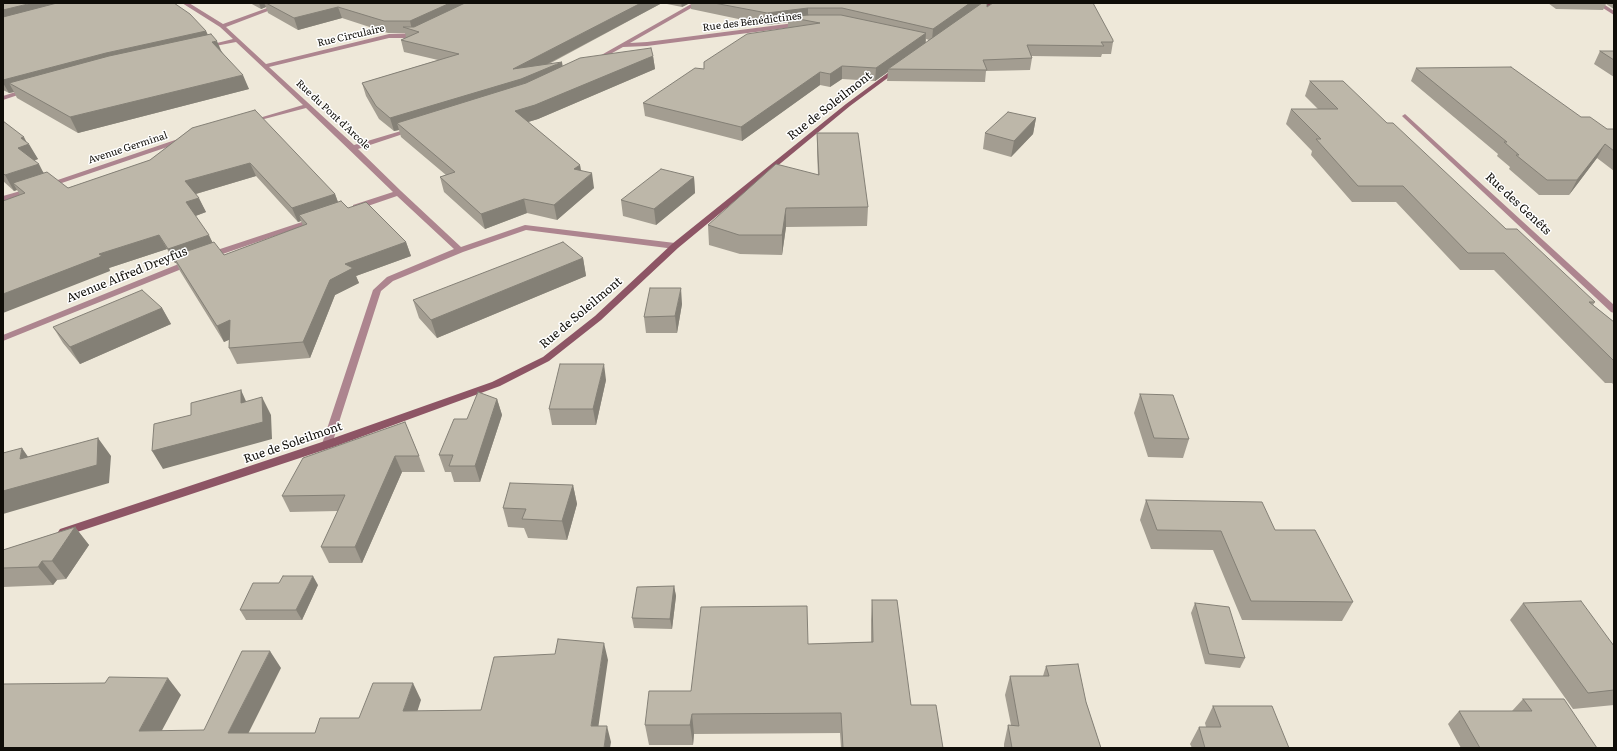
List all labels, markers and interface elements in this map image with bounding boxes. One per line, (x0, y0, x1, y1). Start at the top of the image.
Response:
street label: Rue des Bénédictines (702, 10, 802, 34)
street label: Rue Circulaire (316, 22, 386, 50)
street label: Rue de Soleilmont (785, 69, 875, 143)
street label: Rue du Pont d'Arcole (293, 77, 373, 153)
street label: Avenue Germinal (87, 129, 169, 167)
street label: Rue des Genêts (1482, 170, 1554, 238)
street label: Avenue Alfred Dreyfus (65, 244, 189, 306)
street label: Rue de Soleilmont (537, 274, 625, 352)
street label: Rue de Soleilmont (242, 419, 344, 467)

